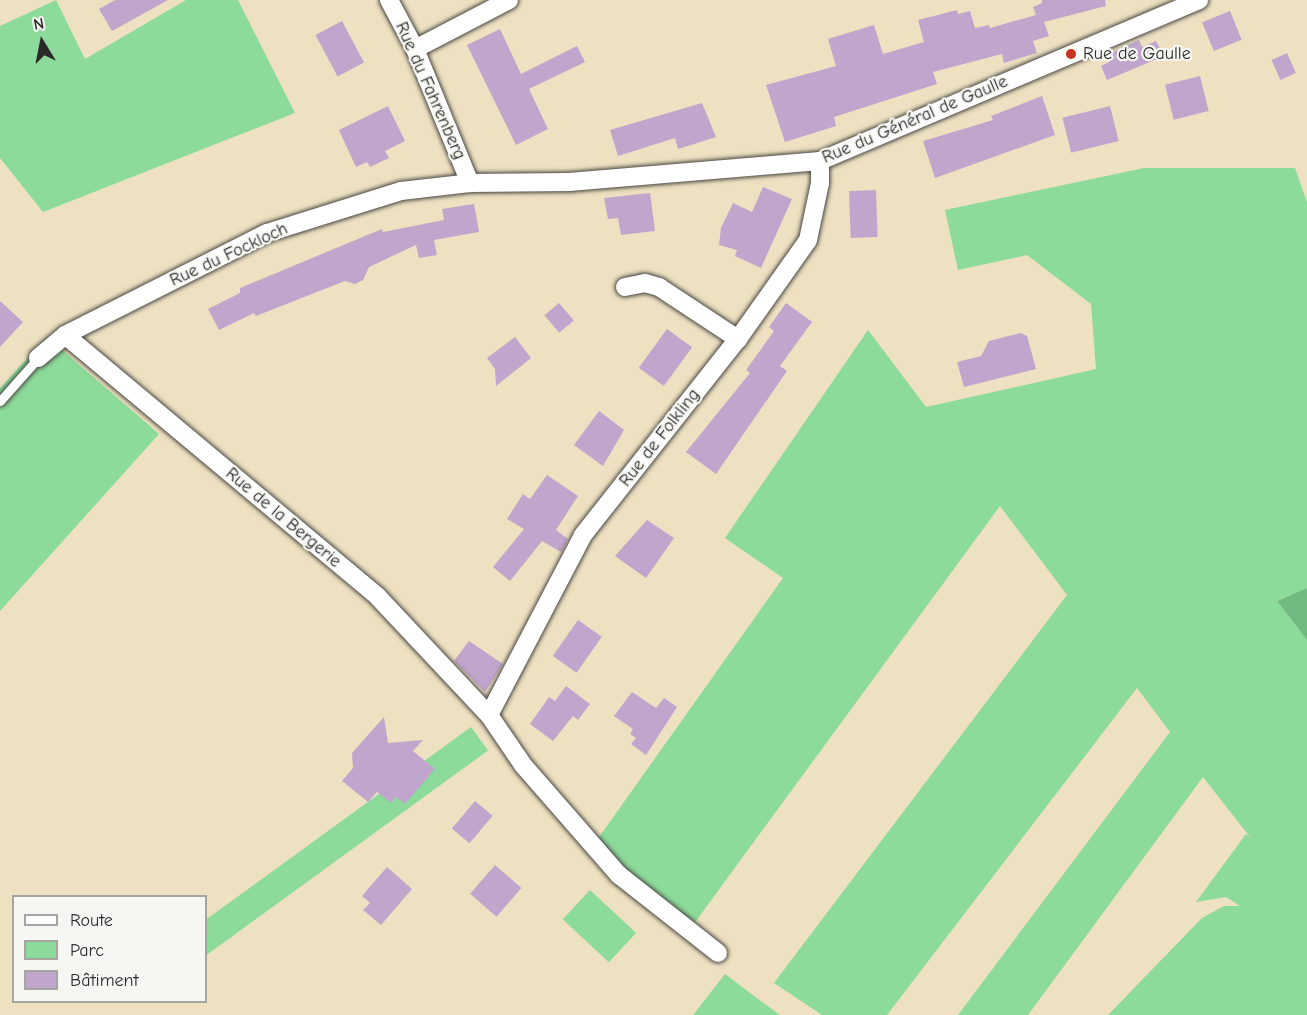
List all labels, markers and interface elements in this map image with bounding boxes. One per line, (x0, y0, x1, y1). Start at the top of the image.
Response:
north arrow (12, 12, 72, 72)
text: N (32, 15, 46, 34)
street label: Rue du Fahrenberg (390, 19, 470, 163)
place label: Rue de Gaulle (1083, 43, 1191, 65)
marker: Rue de Gaulle (1064, 47, 1078, 61)
street label: Rue du Général de Gaulle (819, 71, 1011, 169)
street label: Rue du Fockloch (167, 218, 291, 292)
street label: Rue de Folkling (615, 385, 705, 491)
street label: Rue de la Bergerie (221, 463, 345, 573)
legend (12, 895, 207, 1003)
text: Route (70, 910, 113, 931)
text: Parc (70, 940, 104, 961)
text: Bâtiment (70, 970, 139, 991)

